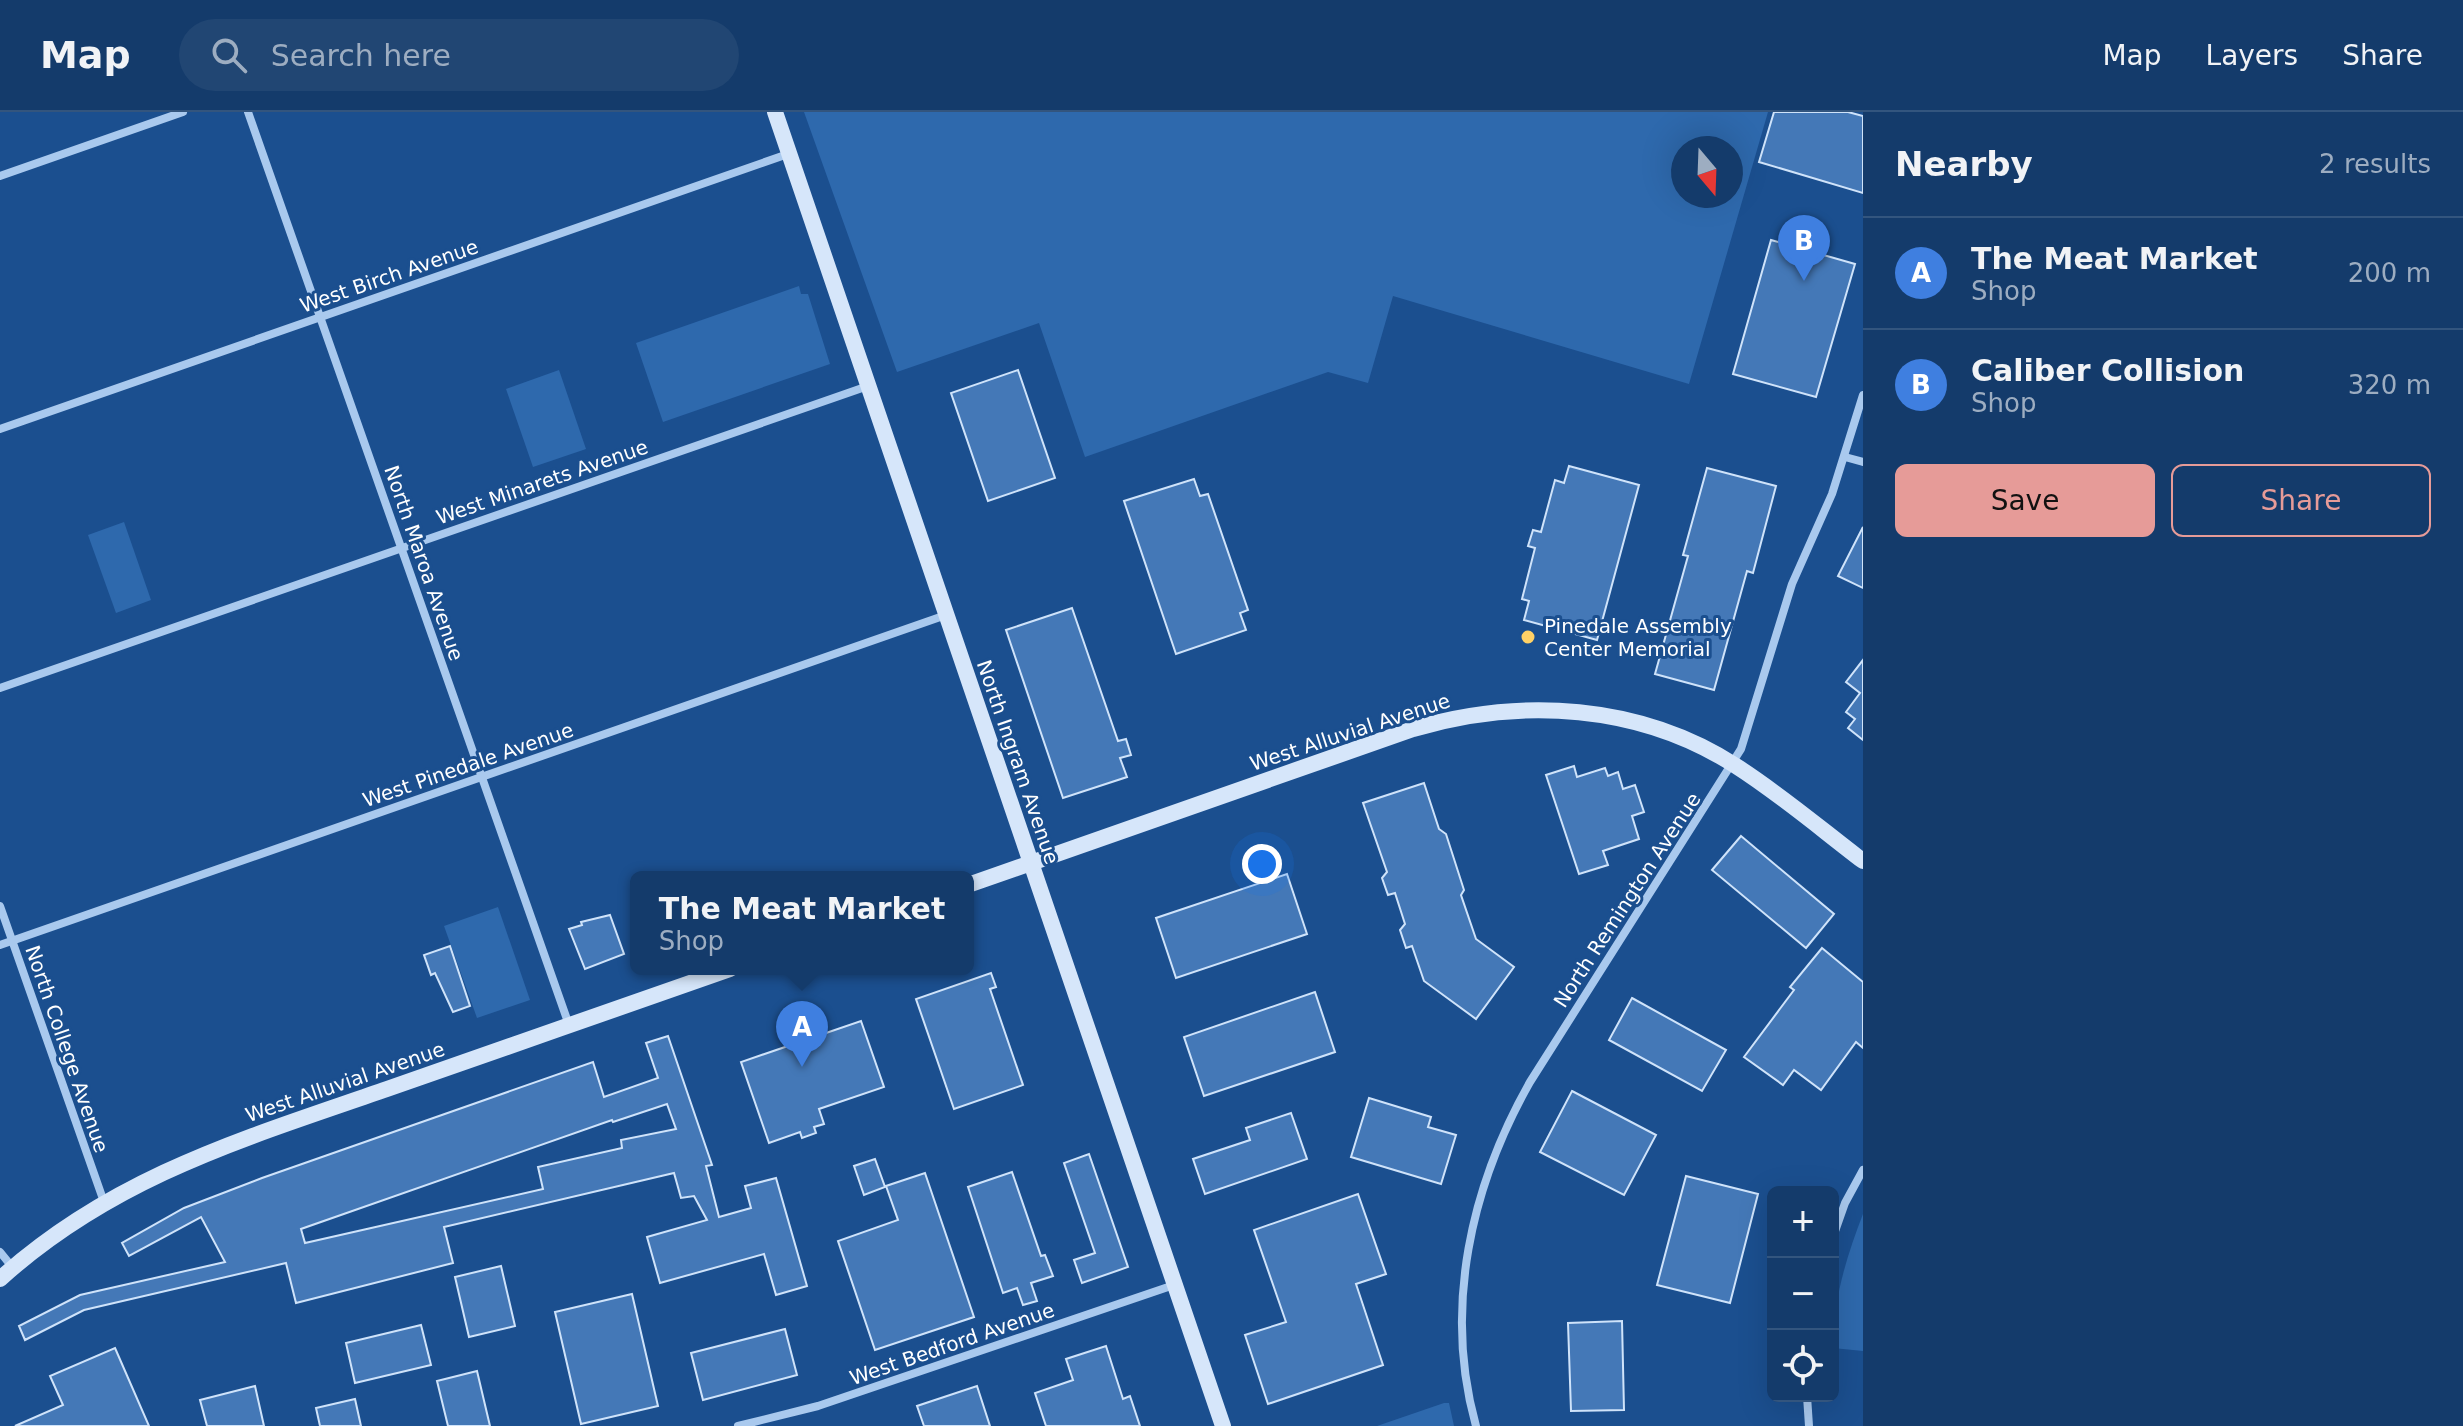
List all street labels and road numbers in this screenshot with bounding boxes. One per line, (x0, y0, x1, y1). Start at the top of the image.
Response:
street label: West Birch Avenue (297, 234, 481, 318)
street label: West Minarets Avenue (433, 434, 651, 530)
street label: North Maroa Avenue (379, 462, 469, 664)
street label: North Ingram Avenue (972, 657, 1064, 867)
street label: West Alluvial Avenue (1247, 688, 1453, 776)
street label: West Pinedale Avenue (360, 718, 576, 812)
street label: North Remington Avenue (1548, 788, 1706, 1012)
street label: North College Avenue (20, 942, 114, 1156)
street label: West Alluvial Avenue (242, 1037, 448, 1127)
street label: West Bedford Avenue (847, 1298, 1057, 1390)

